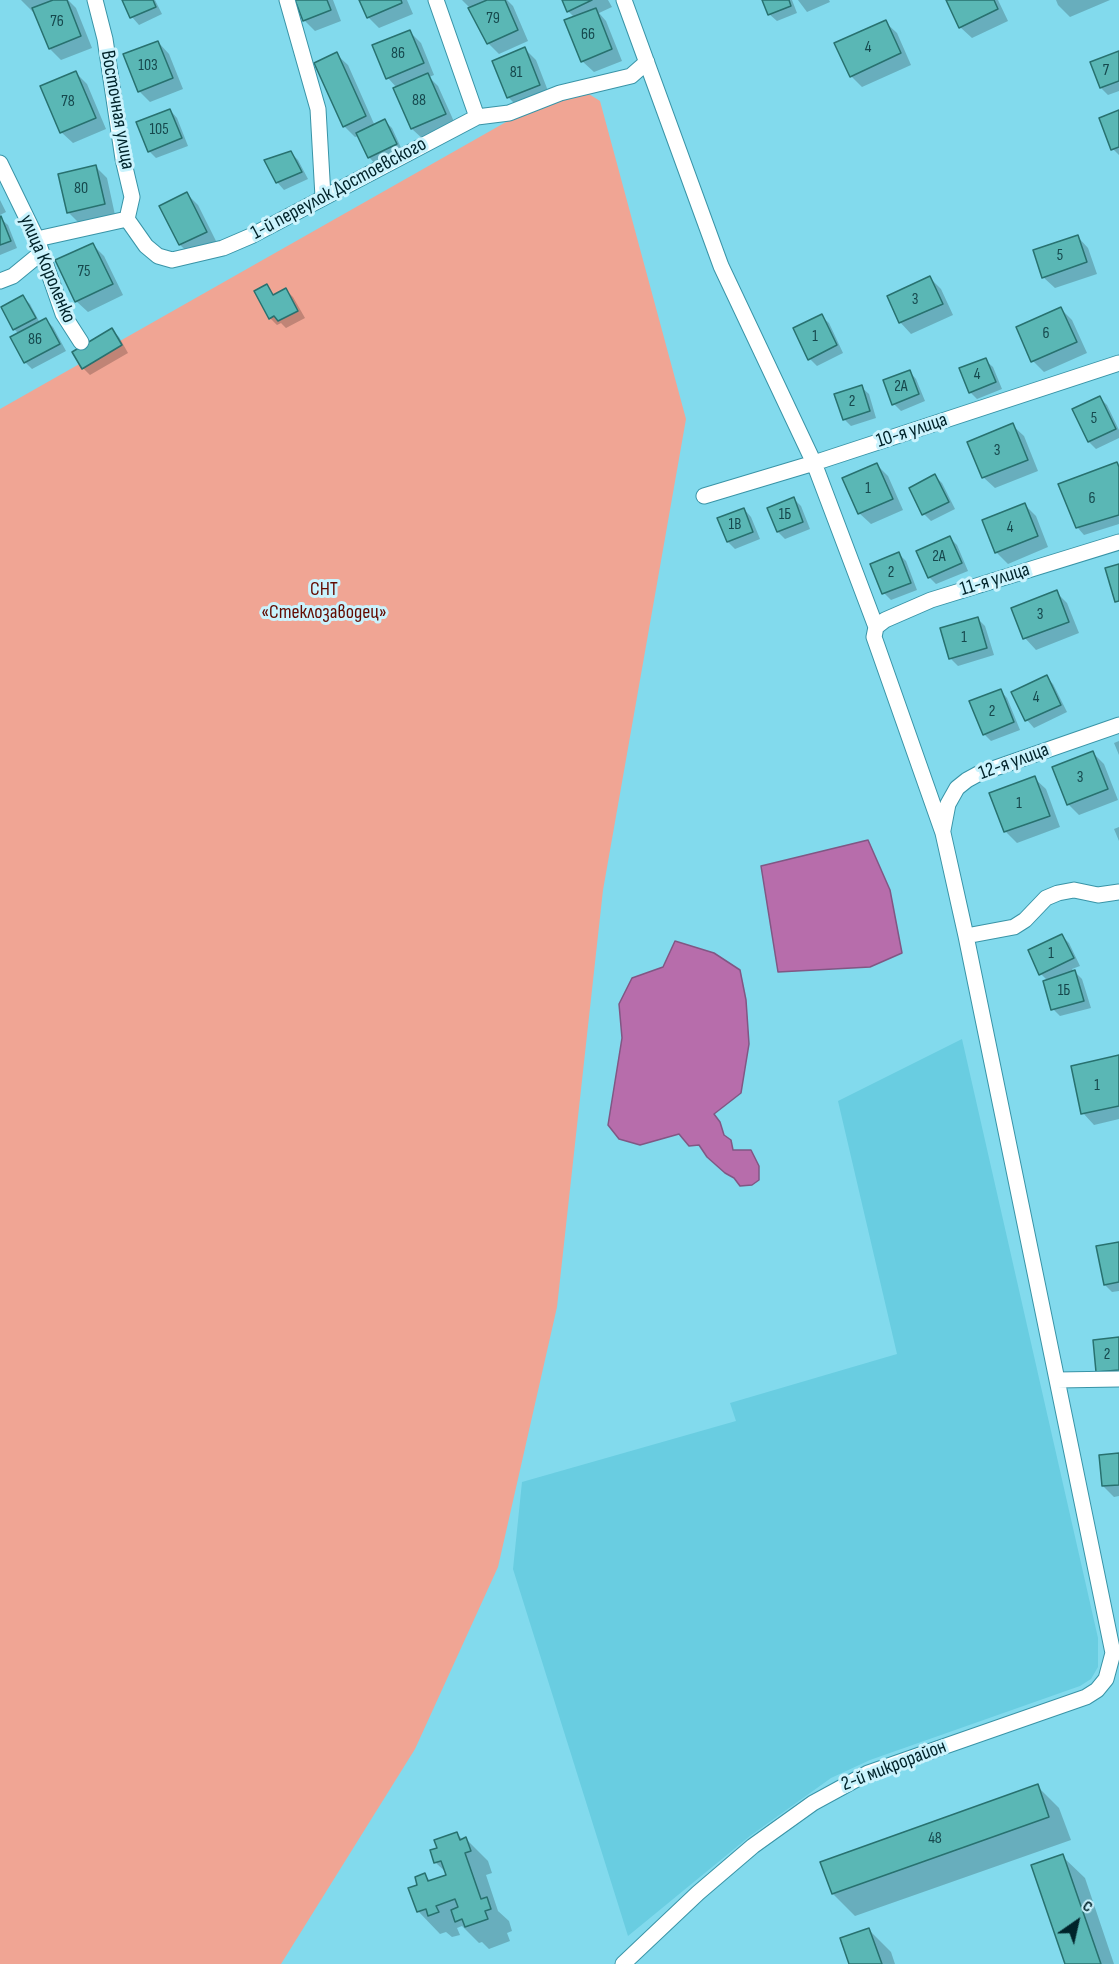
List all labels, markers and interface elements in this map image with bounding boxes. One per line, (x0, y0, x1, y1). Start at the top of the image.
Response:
house number: 79 (486, 9, 500, 29)
house number: 76 (50, 12, 64, 32)
house number: 66 (581, 25, 595, 45)
house number: 4 (865, 38, 871, 58)
house number: 86 (391, 44, 405, 64)
street label: Восточная улица (95, 49, 139, 171)
house number: 103 (138, 56, 158, 76)
house number: 7 (1103, 61, 1109, 81)
house number: 81 (510, 63, 522, 83)
house number: 88 (412, 91, 426, 111)
house number: 78 (61, 92, 75, 112)
house number: 105 (149, 120, 169, 140)
street label: 1-й переулок Достоевского (247, 133, 431, 245)
house number: 80 (74, 179, 88, 199)
street label: улица Короленко (13, 211, 81, 327)
house number: 5 (1057, 246, 1063, 266)
house number: 75 (78, 262, 90, 282)
house number: 3 (912, 290, 918, 310)
house number: 6 (1042, 324, 1050, 344)
house number: 1 (812, 327, 818, 347)
house number: 86 (28, 330, 42, 350)
house number: 4 (974, 365, 980, 385)
house number: 2А (894, 377, 908, 397)
house number: 2 (849, 392, 855, 412)
street label: 10-я улица (873, 408, 951, 454)
house number: 5 (1091, 409, 1097, 429)
house number: 3 (994, 441, 1000, 461)
house number: 1 (865, 479, 871, 499)
house number: 6 (1088, 489, 1096, 509)
house number: 1Б (779, 505, 791, 525)
house number: 1В (729, 515, 741, 535)
house number: 4 (1007, 518, 1013, 538)
house number: 2А (932, 547, 946, 567)
street label: 11-я улица (957, 558, 1033, 602)
house number: 2 (888, 563, 894, 583)
park label: СНТ «Стеклозаводец» (261, 578, 387, 625)
house number: 3 (1037, 605, 1043, 625)
house number: 1 (961, 628, 967, 648)
house number: 4 (1033, 688, 1039, 708)
house number: 2 (989, 702, 995, 722)
street label: 12-я улица (976, 738, 1052, 786)
house number: 3 (1077, 768, 1083, 788)
house number: 1 (1016, 794, 1022, 814)
house number: 1 (1048, 944, 1054, 964)
house number: 1Б (1058, 981, 1070, 1001)
house number: 1 (1094, 1076, 1100, 1096)
house number: 2 (1104, 1345, 1110, 1365)
street label: 2-й микрорайон (838, 1735, 950, 1797)
house number: 48 (928, 1829, 942, 1849)
north arrow (1047, 1892, 1107, 1952)
text: С (1079, 1896, 1096, 1917)

